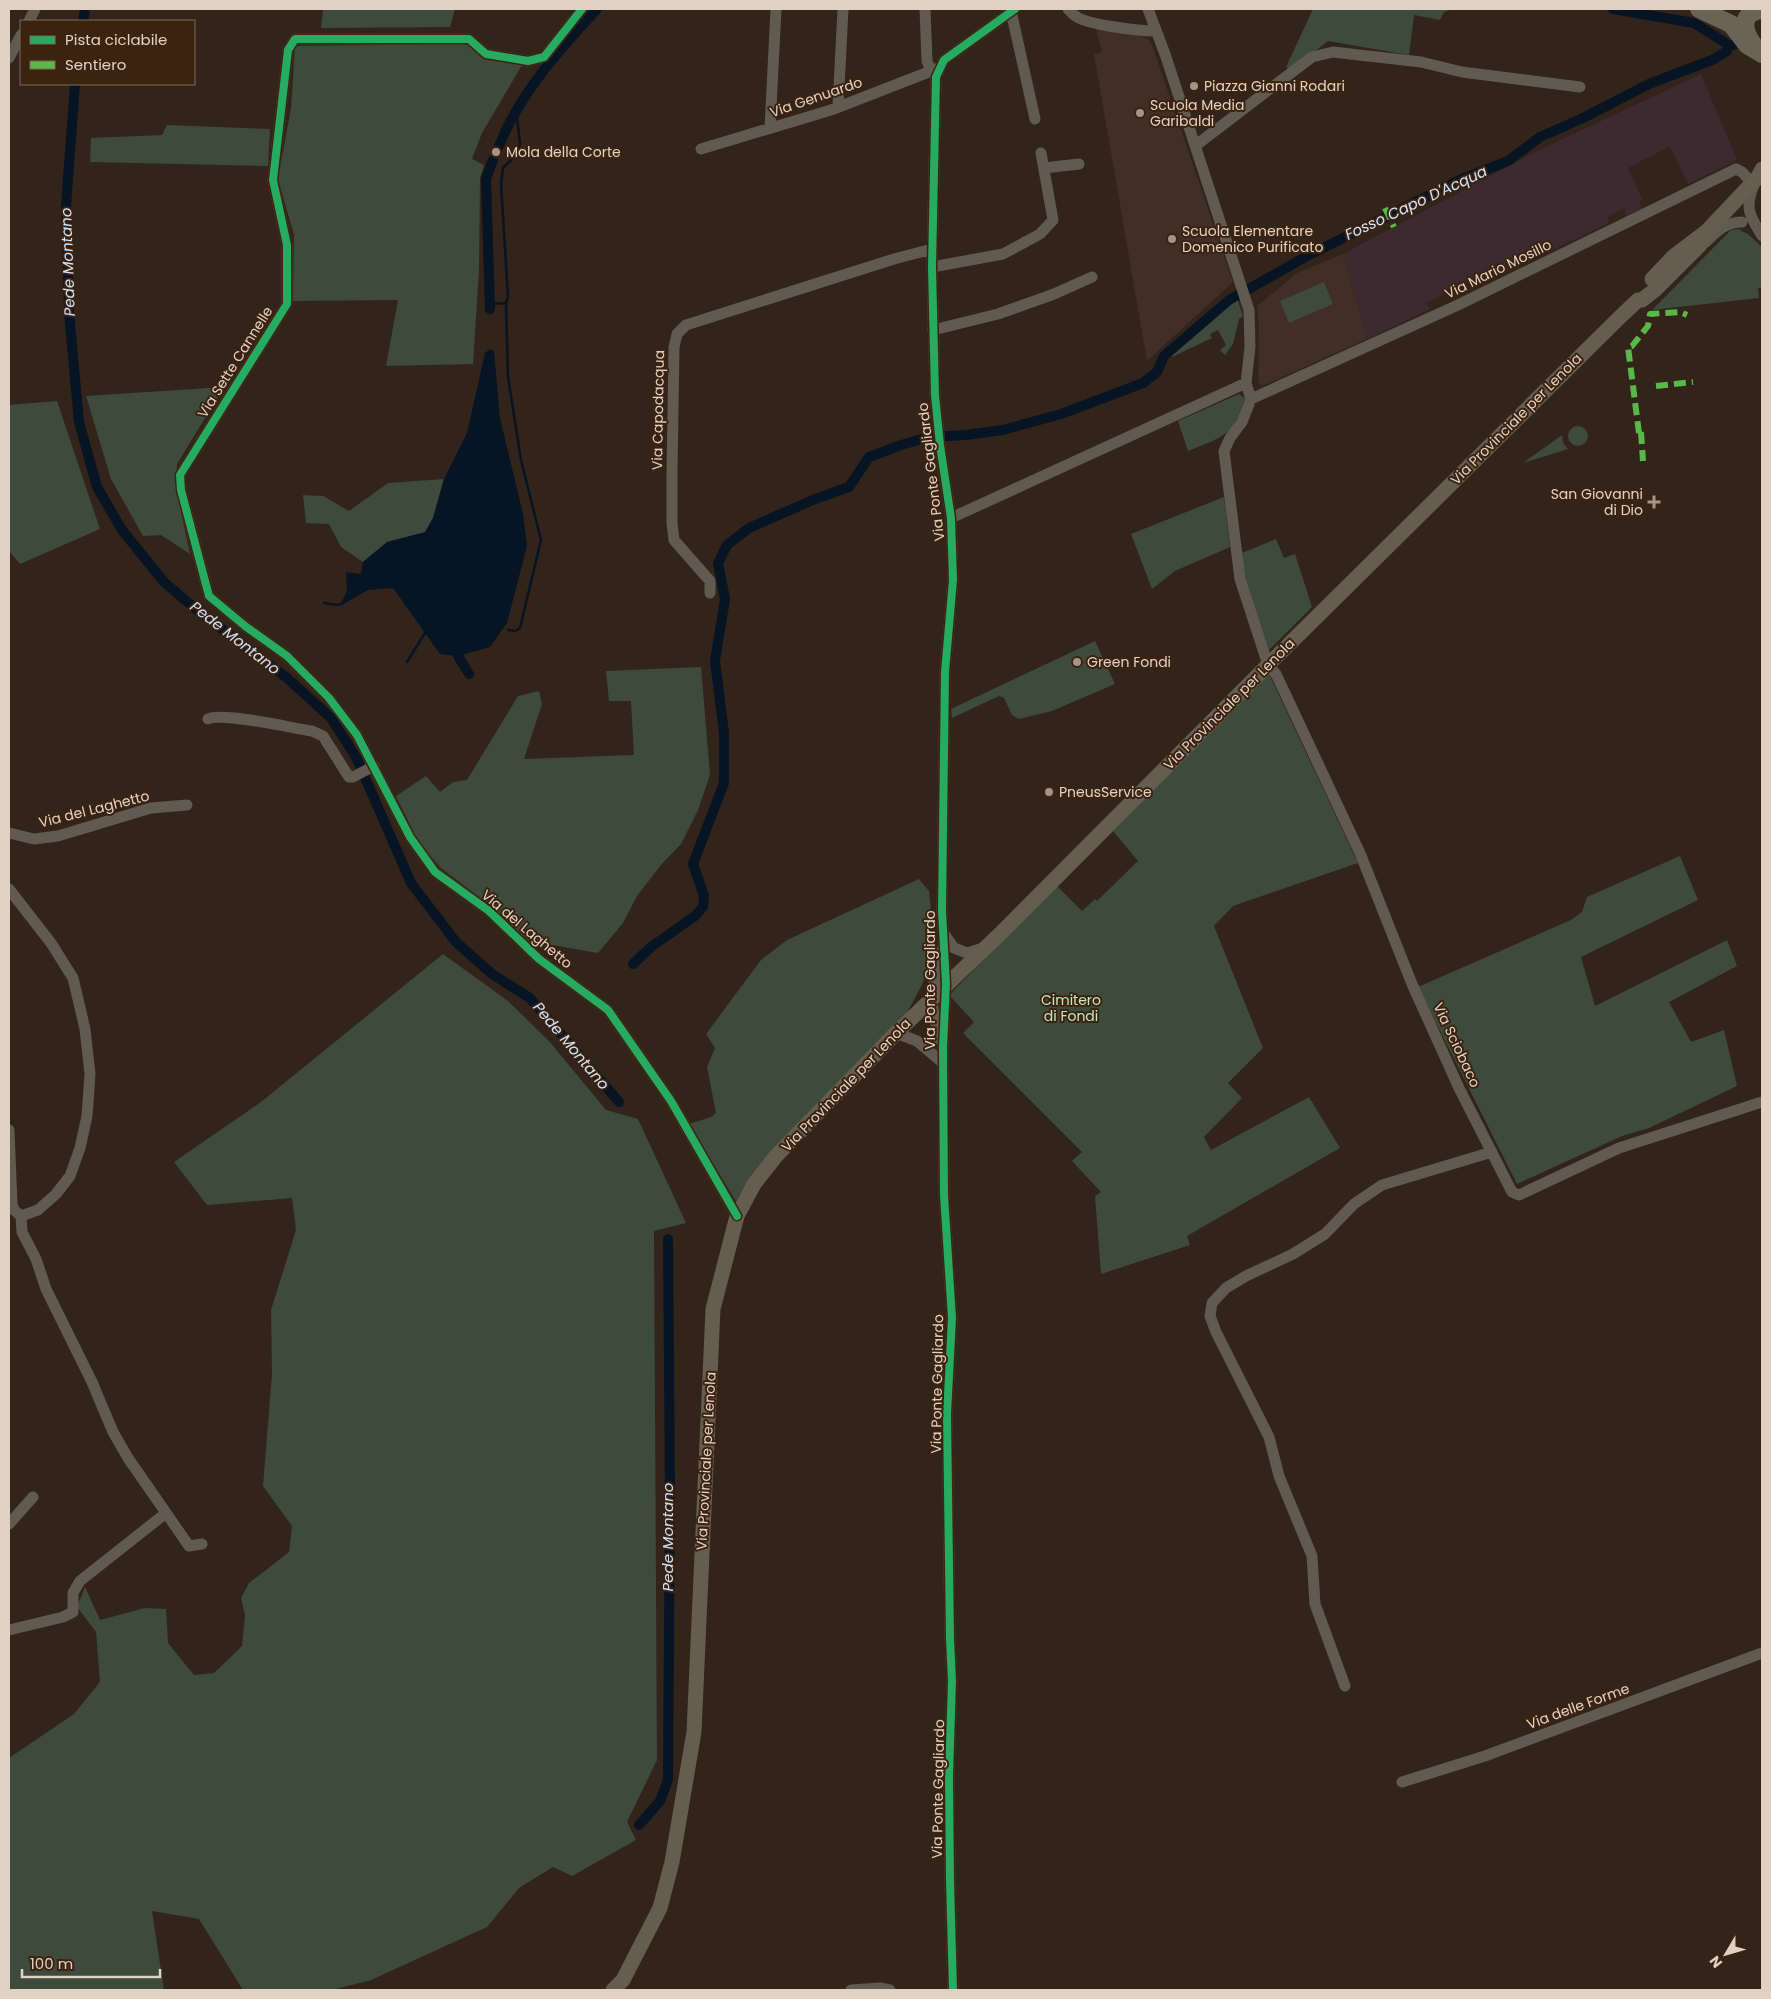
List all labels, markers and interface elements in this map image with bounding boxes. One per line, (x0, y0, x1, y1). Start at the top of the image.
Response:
legend (20, 20, 195, 85)
text: Pista ciclabile (65, 29, 167, 50)
text: Sentiero (65, 54, 126, 75)
street label: Via Genuardo (767, 72, 865, 122)
place label: Piazza Gianni Rodari (1204, 76, 1345, 96)
marker: Piazza Gianni Rodari (1188, 80, 1200, 92)
place label: Scuola Media Garibaldi (1150, 95, 1244, 131)
marker: Scuola Media Garibaldi (1134, 107, 1146, 119)
place label: Mola della Corte (506, 142, 621, 162)
marker: Mola della Corte (490, 146, 502, 158)
water label: Fosso Capo D'Acqua (1341, 160, 1490, 245)
water label: Pede Montano (55, 207, 80, 317)
place label: Scuola Elementare Domenico Purificato (1182, 221, 1323, 257)
marker: Scuola Elementare Domenico Purificato (1166, 233, 1178, 245)
street label: Via Mario Mosillo (1441, 234, 1555, 304)
street label: Via Sette Cannelle (193, 302, 278, 422)
street label: Via Provinciale per Lenola (1446, 349, 1586, 489)
street label: Via Capodacqua (647, 350, 669, 470)
street label: Via Ponte Gagliardo (913, 402, 949, 542)
place label: San Giovanni di Dio (1551, 484, 1643, 520)
marker: San Giovanni di Dio (1647, 495, 1661, 509)
water label: Pede Montano (186, 596, 285, 679)
street label: Via Provinciale per Lenola (1159, 634, 1299, 774)
place label: Green Fondi (1087, 652, 1171, 672)
marker: Green Fondi (1071, 656, 1083, 668)
place label: PneusService (1059, 782, 1152, 802)
street label: Via del Laghetto (37, 786, 151, 832)
marker: PneusService (1043, 786, 1055, 798)
street label: Via del Laghetto (477, 885, 577, 973)
street label: Via Ponte Gagliardo (920, 910, 940, 1050)
park label: Cimitero di Fondi (1041, 990, 1101, 1026)
water label: Pede Montano (528, 997, 614, 1094)
street label: Via Sciobaco (1429, 999, 1485, 1091)
street label: Via Provinciale per Lenola (777, 1014, 915, 1156)
street label: Via Ponte Gagliardo (926, 1314, 948, 1454)
street label: Via Provinciale per Lenola (691, 1371, 721, 1551)
water label: Pede Montano (657, 1483, 678, 1591)
street label: Via delle Forme (1524, 1678, 1632, 1734)
street label: Via Ponte Gagliardo (927, 1719, 949, 1859)
north arrow (1701, 1929, 1751, 1979)
scale bar (22, 1946, 160, 1978)
text: N (1705, 1952, 1727, 1972)
text: 100 m (30, 1953, 73, 1974)

